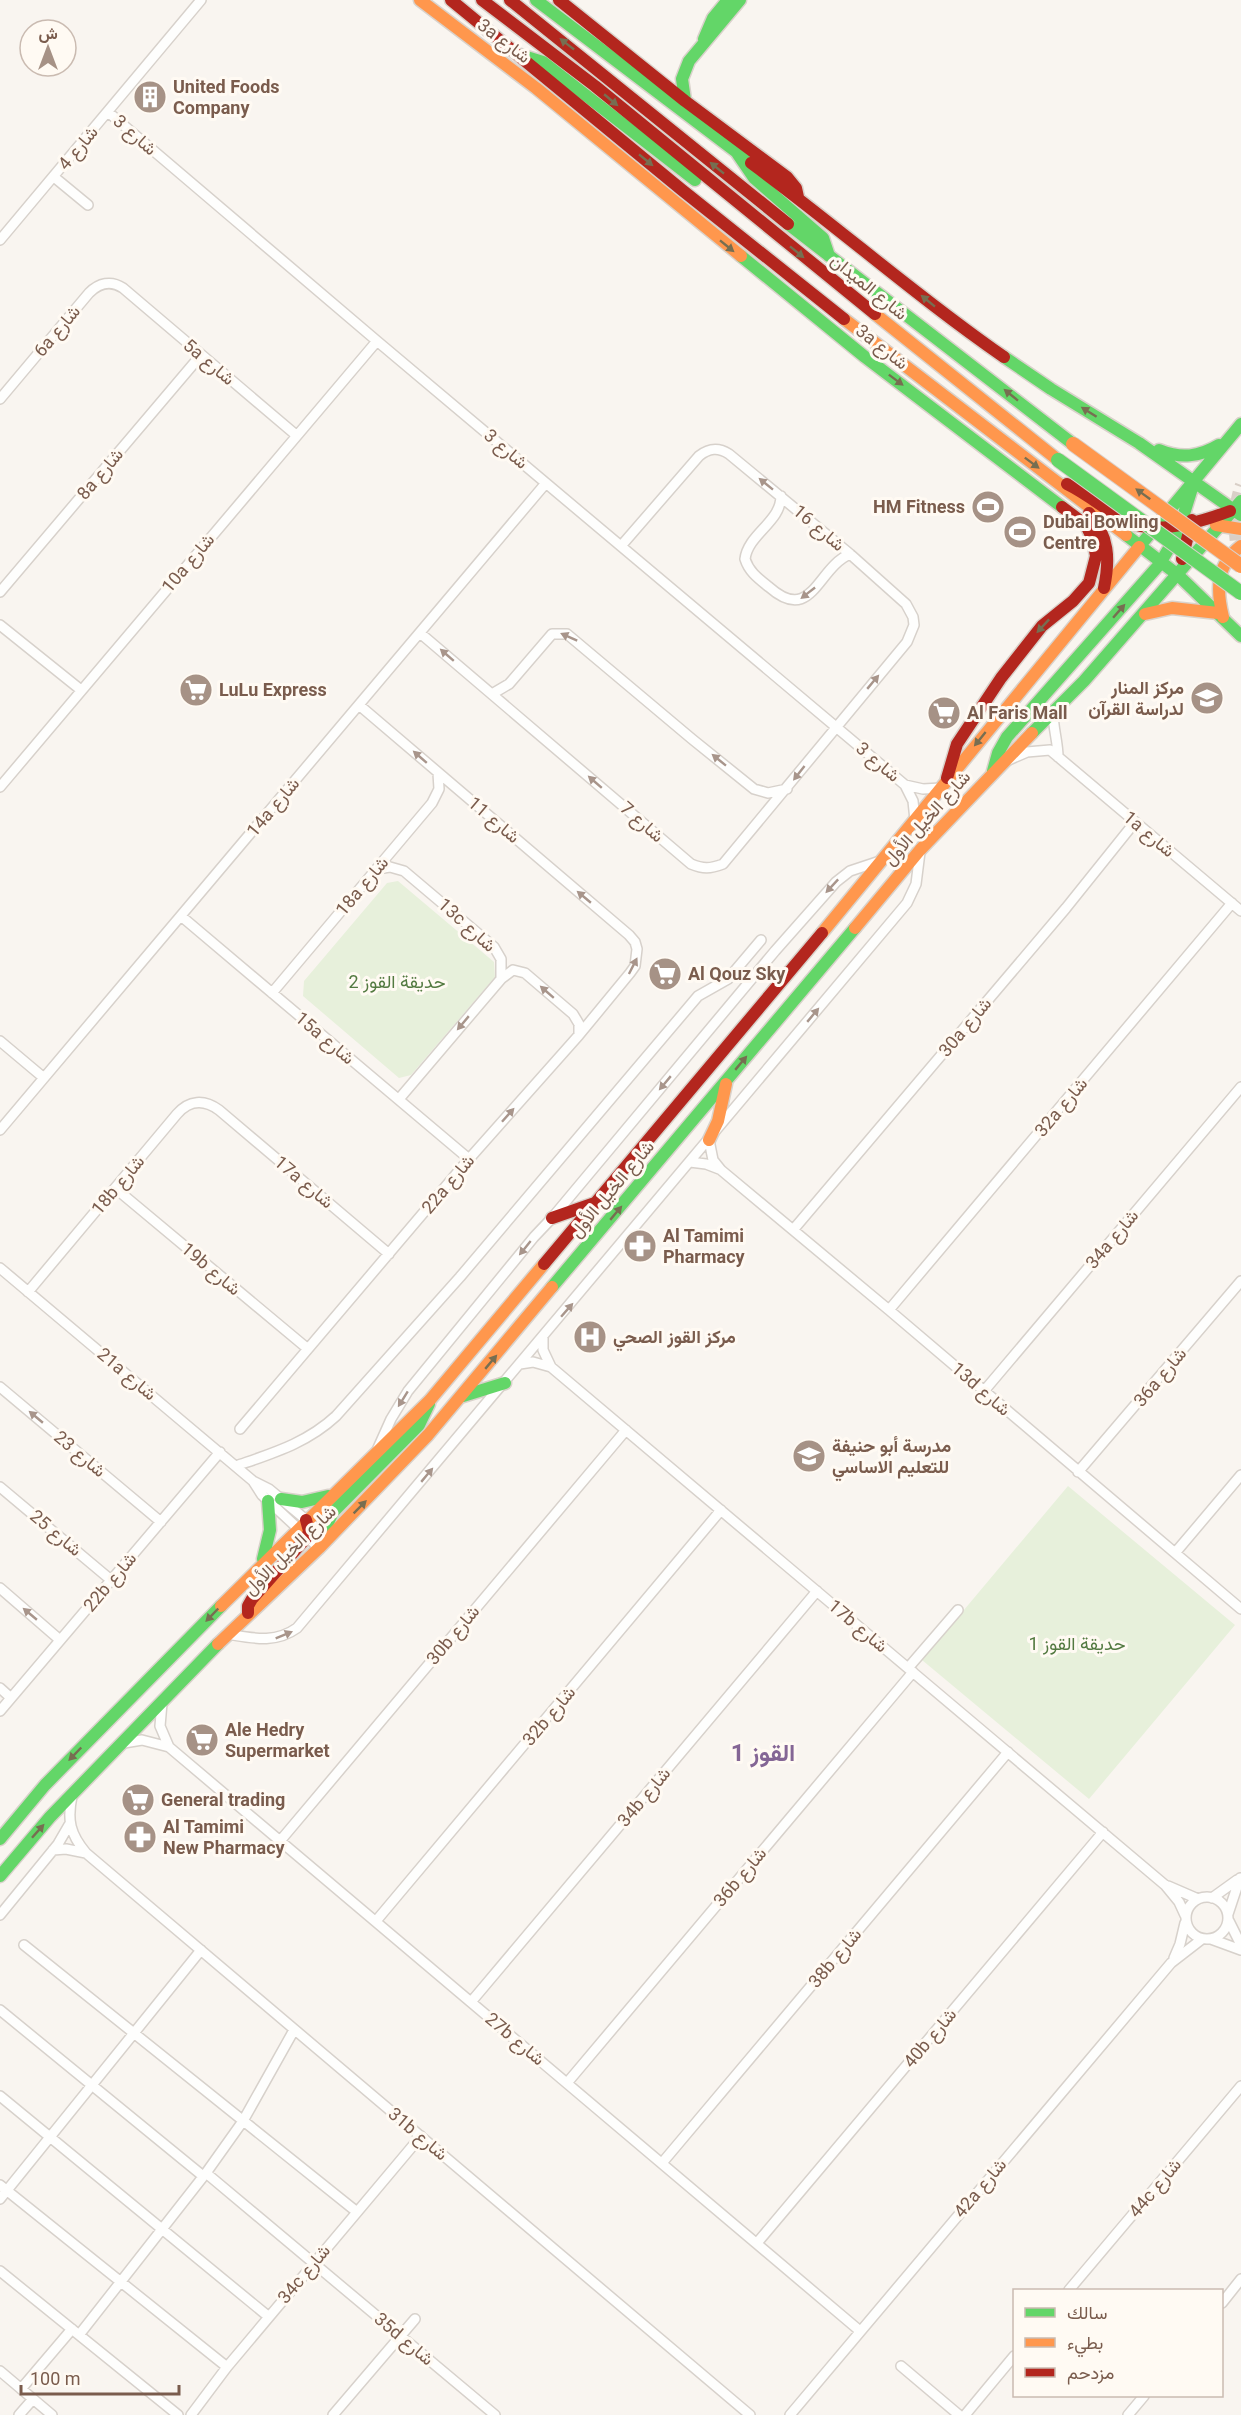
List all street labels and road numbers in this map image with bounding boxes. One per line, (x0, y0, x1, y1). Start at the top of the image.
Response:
street label: 3a شارع (473, 14, 535, 69)
street label: شارع 3 (108, 110, 161, 161)
street label: شارع 4 (53, 121, 104, 175)
street label: شارع الميدان (825, 249, 912, 326)
street label: 6a شارع (29, 301, 86, 362)
street label: 3a شارع (851, 320, 913, 375)
street label: 5a شارع (178, 334, 239, 391)
street label: شارع 3 (479, 424, 533, 475)
street label: 8a شارع (72, 444, 129, 505)
street label: شارع 16 (788, 500, 849, 557)
street label: 10a شارع (157, 529, 220, 598)
street label: شارع 3 (851, 737, 905, 788)
street label: شارع الخيل الأول (879, 766, 976, 871)
street label: 14a شارع (242, 773, 305, 842)
street label: شارع 11 (463, 792, 524, 849)
street label: شارع 7 (615, 797, 668, 848)
street label: 1a شارع (1118, 806, 1179, 863)
street label: 18a شارع (331, 852, 394, 921)
street label: 13c شارع (433, 893, 500, 957)
street label: 30a شارع (934, 993, 997, 1062)
street label: 15a شارع (290, 1007, 359, 1070)
street label: 32a شارع (1030, 1073, 1093, 1142)
street label: شارع الخيل الأول (565, 1136, 660, 1243)
street label: 22a شارع (417, 1150, 480, 1219)
street label: 18b شارع (87, 1151, 150, 1220)
street label: 17a شارع (269, 1151, 338, 1214)
street label: 34a شارع (1081, 1205, 1144, 1274)
street label: 19b شارع (176, 1238, 245, 1301)
street label: 21a شارع (92, 1343, 161, 1406)
street label: 36a شارع (1129, 1343, 1192, 1412)
street label: 13d شارع (946, 1357, 1015, 1421)
street label: شارع 23 (49, 1426, 110, 1483)
street label: شارع الخيل الأول (239, 1500, 341, 1600)
street label: شارع 25 (25, 1505, 86, 1562)
street label: 22b شارع (79, 1548, 142, 1617)
street label: 17b شارع (823, 1595, 892, 1658)
street label: 30b شارع (422, 1601, 485, 1670)
street label: 32b شارع (518, 1682, 581, 1751)
street label: 34b شارع (613, 1763, 676, 1832)
street label: 36b شارع (709, 1843, 772, 1912)
street label: 38b شارع (804, 1924, 867, 1993)
street label: 40b شارع (899, 2004, 962, 2073)
street label: 27b شارع (480, 2008, 549, 2071)
street label: 31b شارع (383, 2103, 452, 2166)
street label: 42a شارع (949, 2154, 1012, 2223)
street label: 44c شارع (1124, 2154, 1187, 2223)
street label: 34c شارع (273, 2240, 336, 2309)
street label: 35d شارع (369, 2308, 438, 2371)

